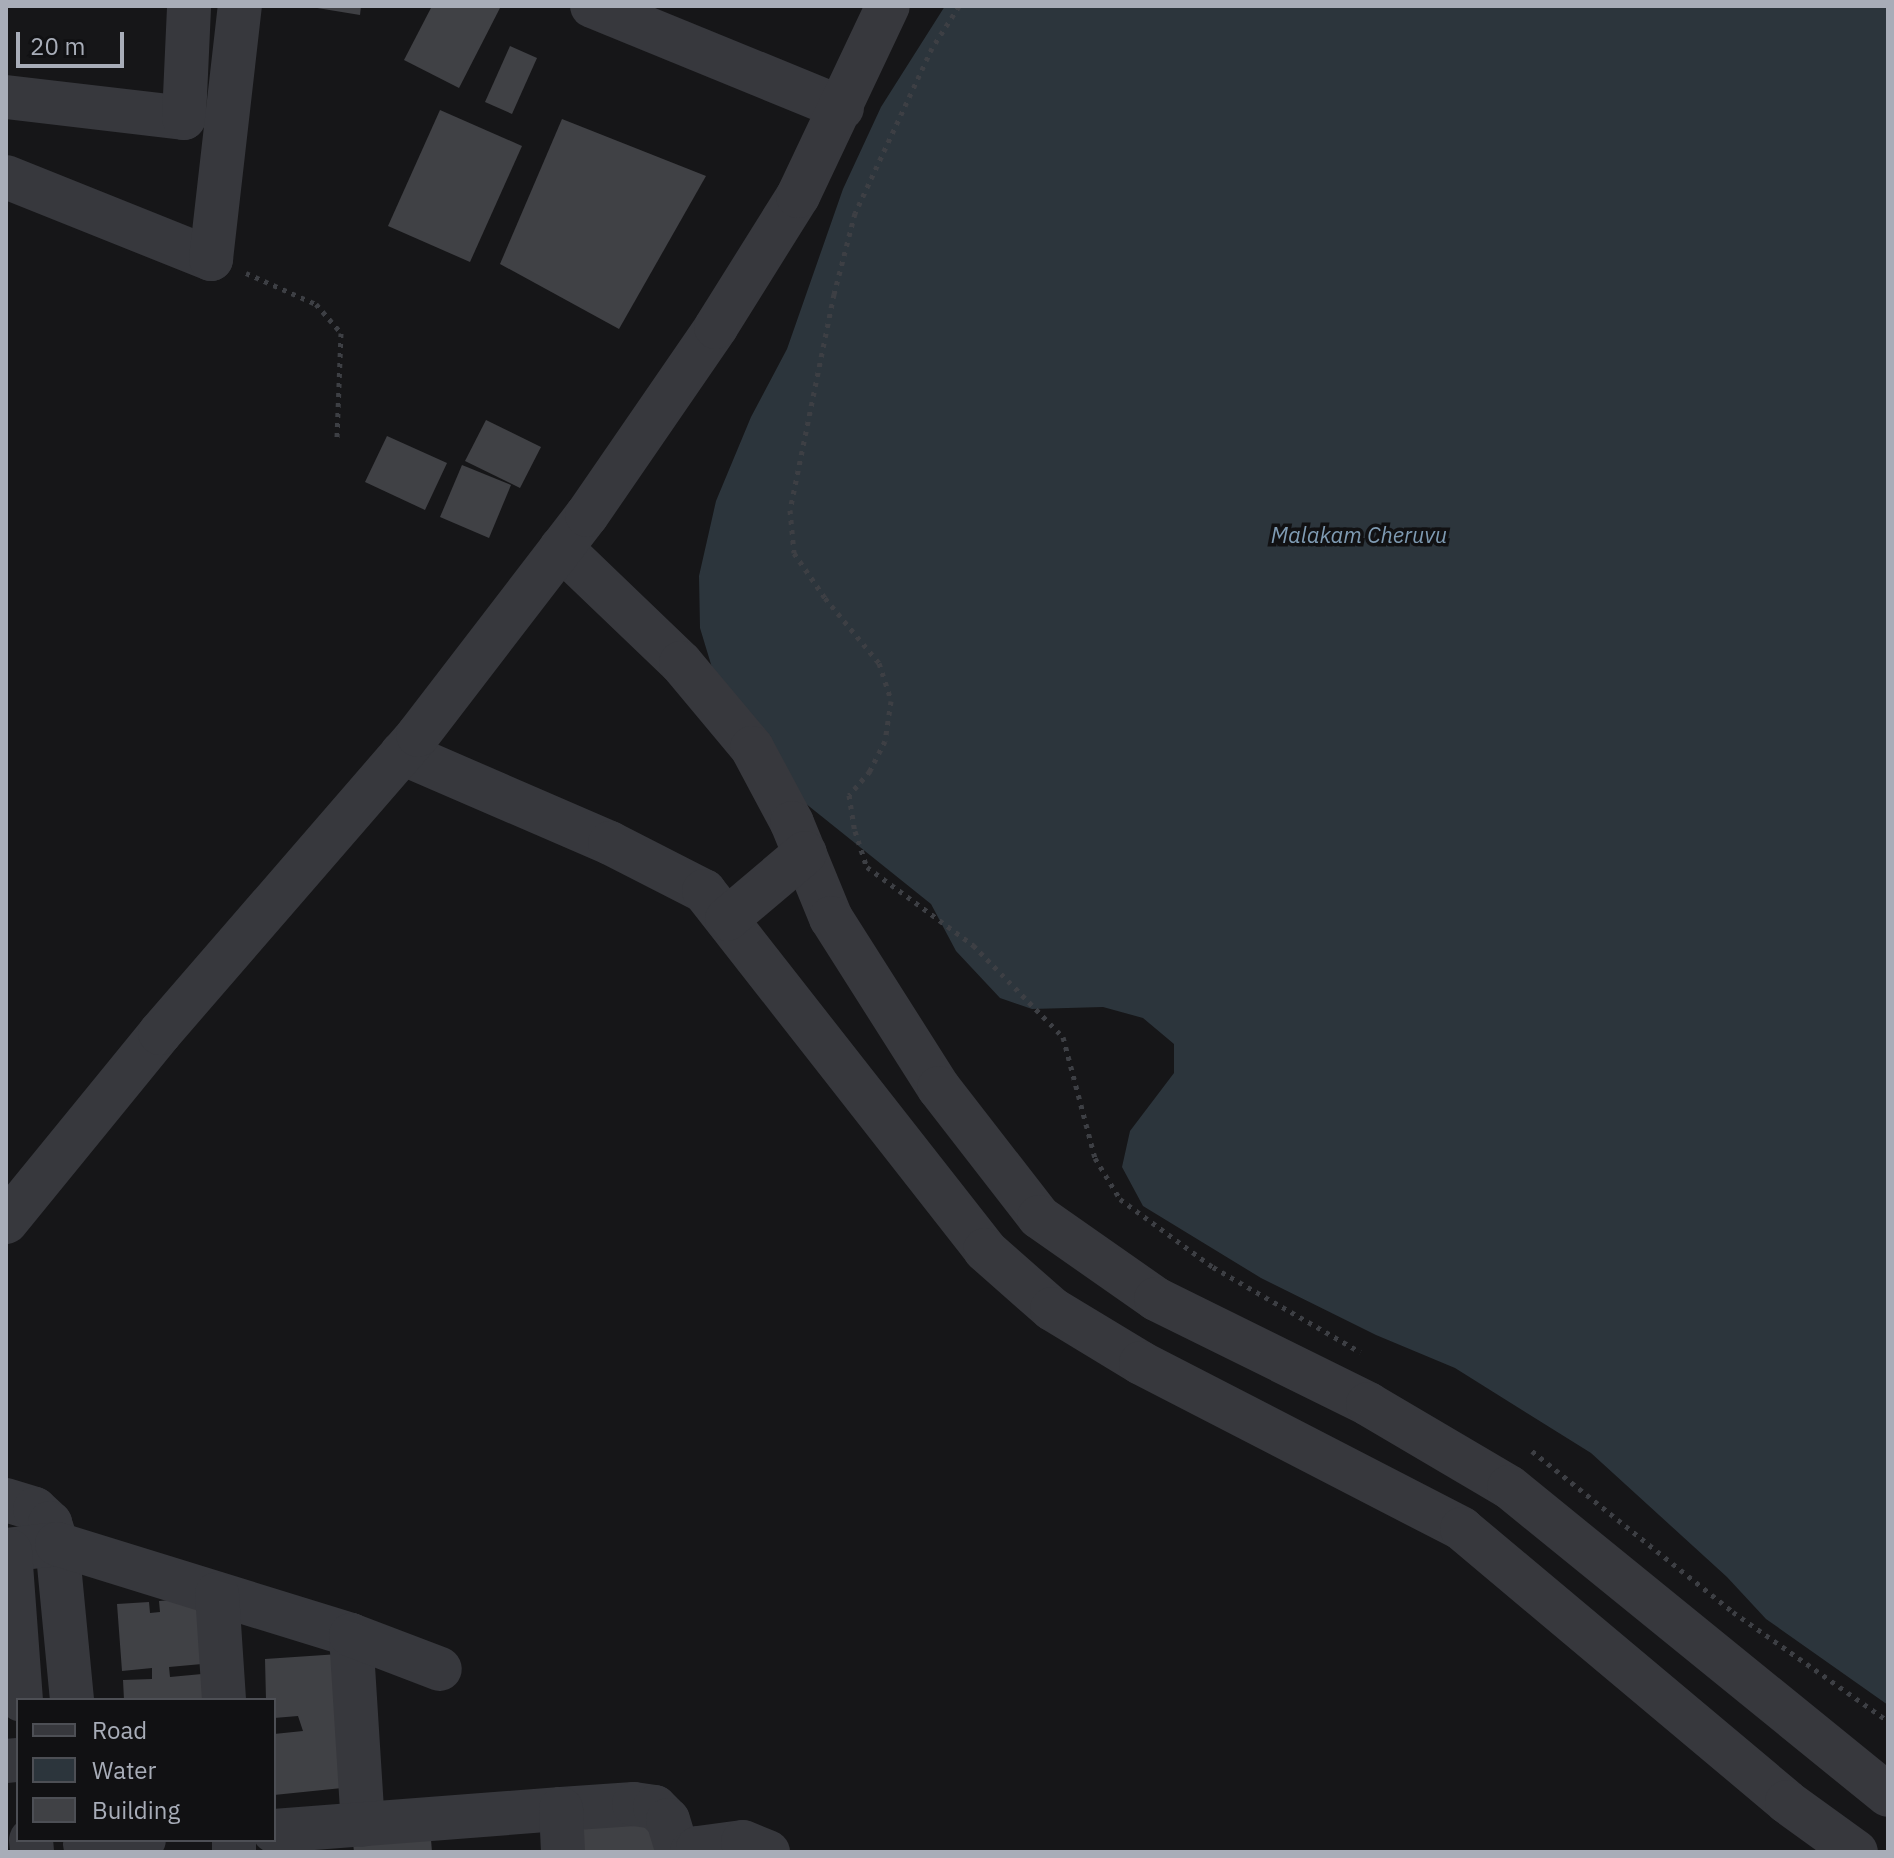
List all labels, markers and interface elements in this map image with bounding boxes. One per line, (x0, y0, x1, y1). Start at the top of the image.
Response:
scale bar (20, 16, 128, 66)
text: 20 m (30, 30, 85, 62)
water label: Malakam Cheruvu (1271, 522, 1447, 548)
legend (16, 1698, 276, 1842)
text: Road (92, 1714, 147, 1746)
text: Water (92, 1754, 156, 1786)
text: Building (92, 1794, 180, 1826)

